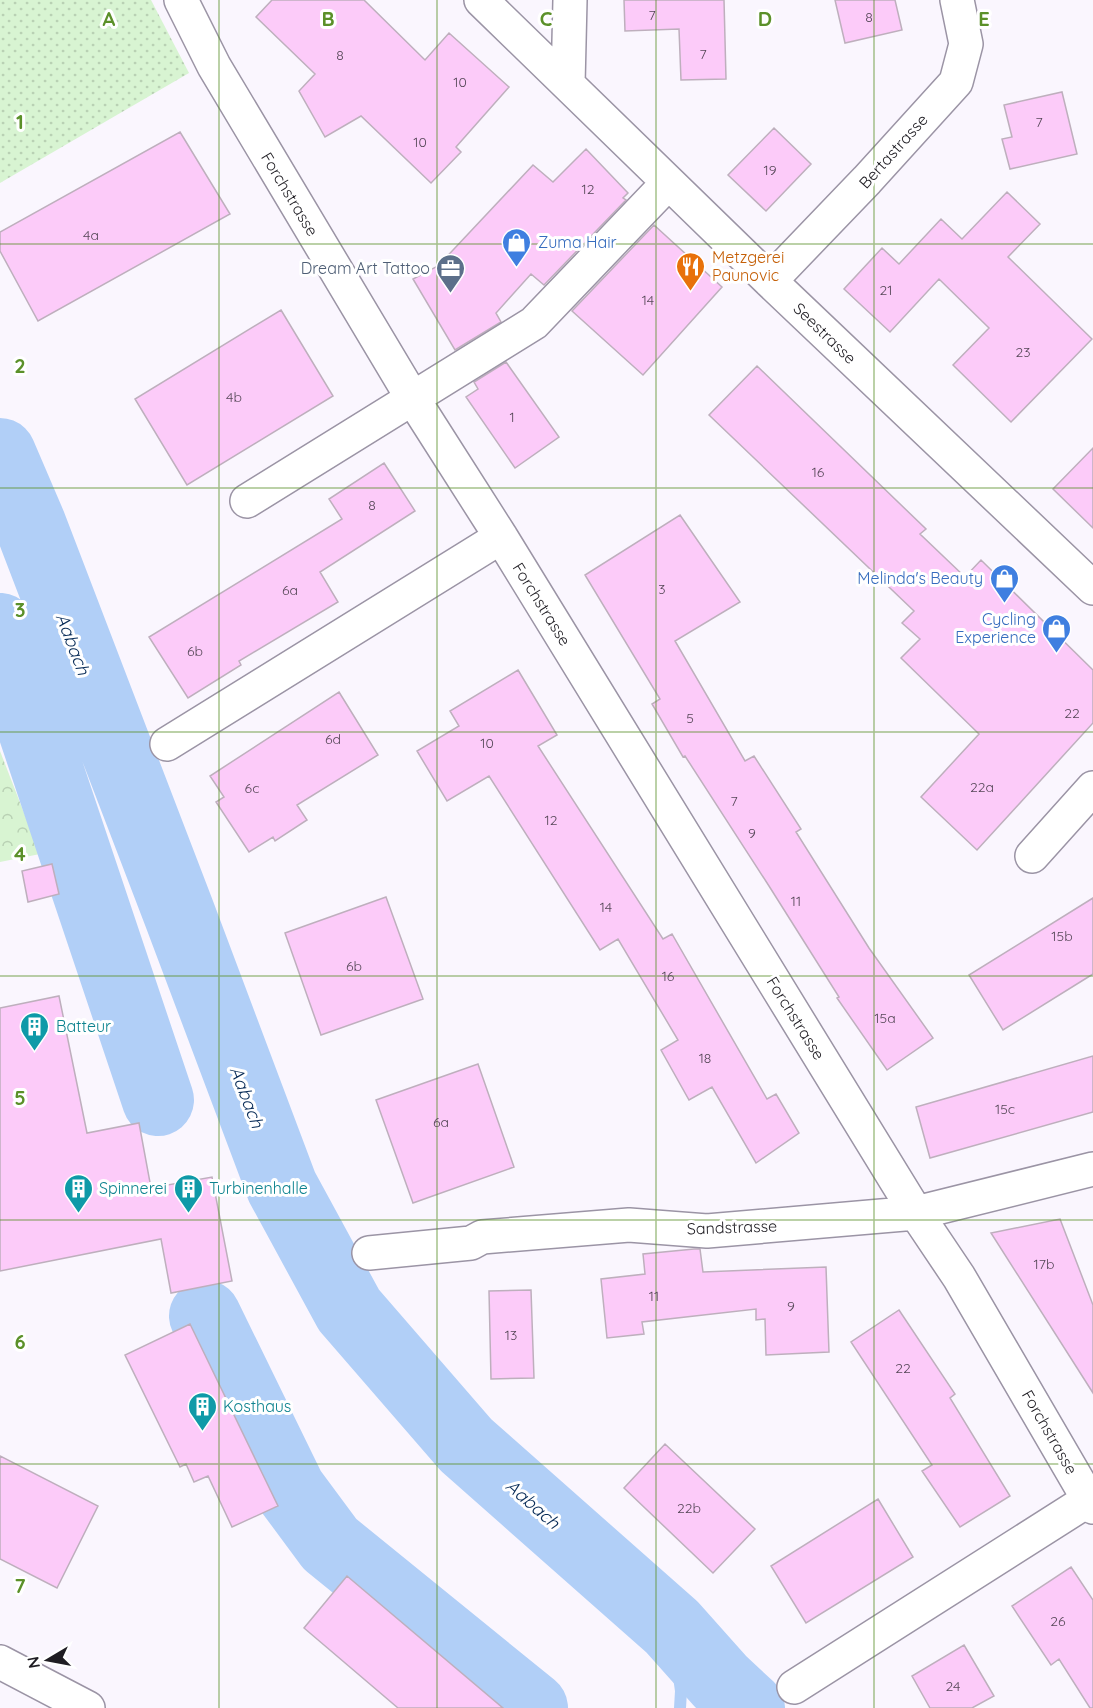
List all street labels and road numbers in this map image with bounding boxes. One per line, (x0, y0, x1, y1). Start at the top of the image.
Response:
street label: Bertastrasse (854, 110, 932, 192)
street label: Forchstrasse (257, 148, 323, 240)
street label: Seestrasse (789, 298, 861, 368)
street label: Forchstrasse (509, 559, 575, 649)
street label: Forchstrasse (763, 973, 829, 1063)
street label: Sandstrasse (687, 1215, 777, 1239)
street label: Forchstrasse (1018, 1386, 1082, 1478)

